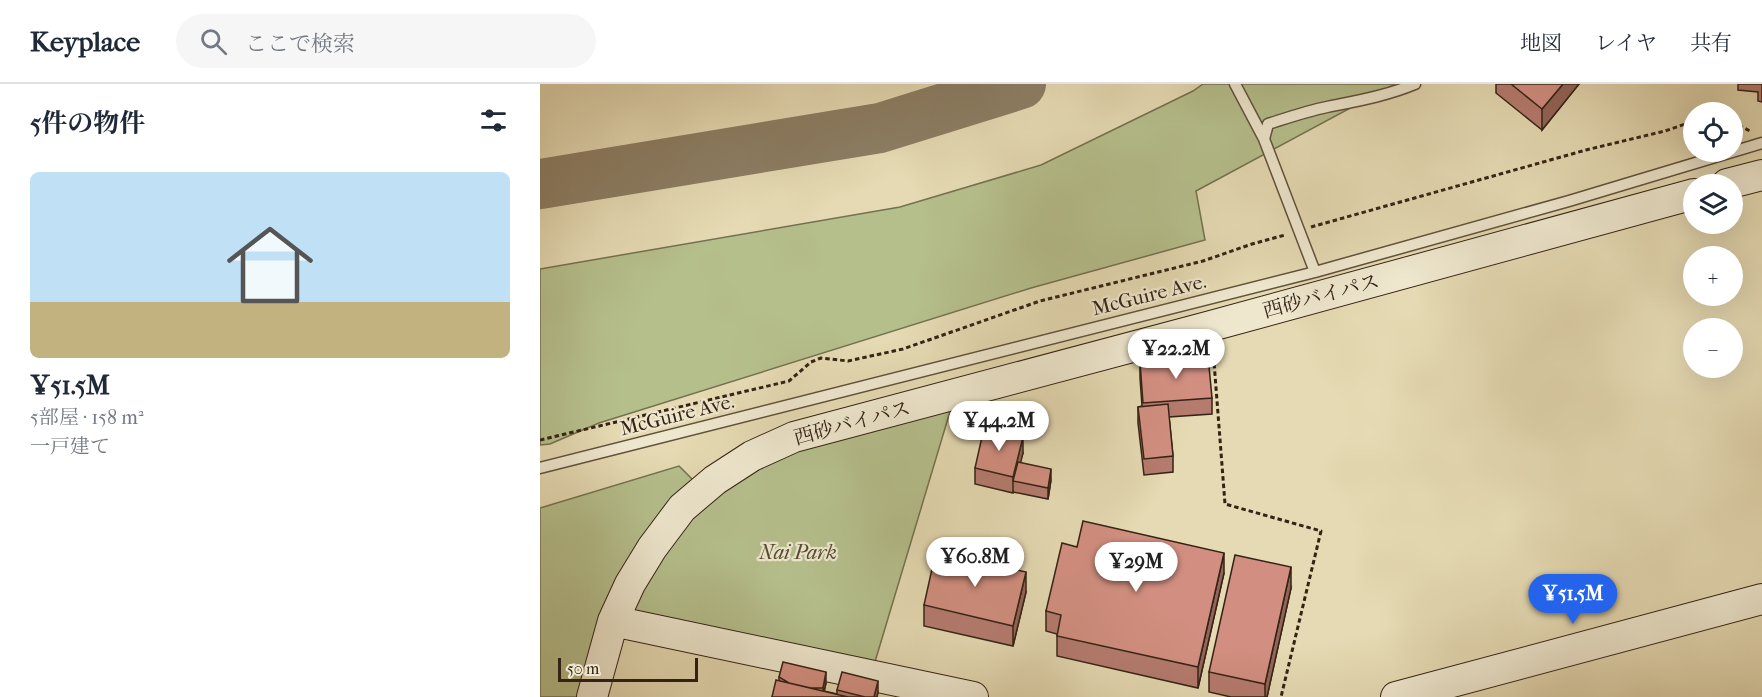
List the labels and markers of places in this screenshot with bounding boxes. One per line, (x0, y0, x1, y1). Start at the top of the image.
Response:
pin: ¥22.2M (1127, 329, 1225, 380)
pin: ¥44.2M (950, 401, 1048, 452)
pin: ¥60.8M (926, 537, 1024, 588)
pin: ¥29M (1100, 542, 1172, 593)
pin: ¥51.5M (1524, 574, 1622, 625)

